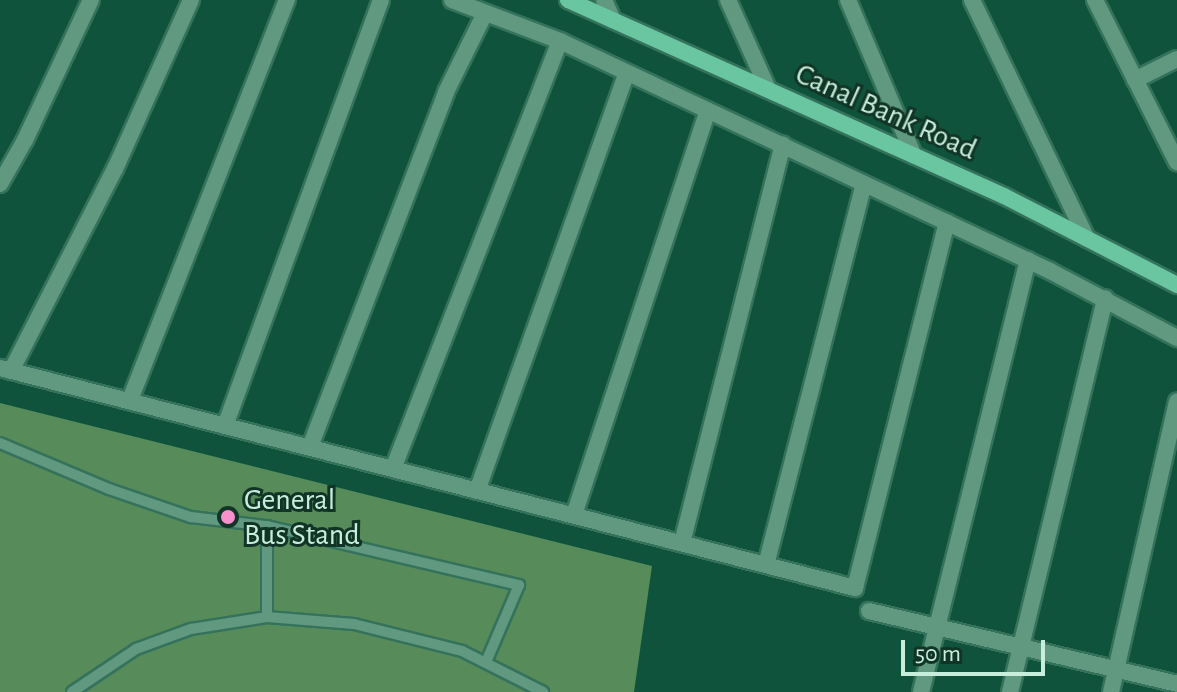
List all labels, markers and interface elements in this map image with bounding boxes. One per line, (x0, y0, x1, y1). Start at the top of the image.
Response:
street label: Canal Bank Road (790, 56, 982, 168)
place label: General Bus Stand (244, 482, 360, 552)
marker: General Bus Stand (219, 508, 237, 526)
scale bar (905, 624, 1049, 674)
text: 50 m (915, 642, 961, 666)

